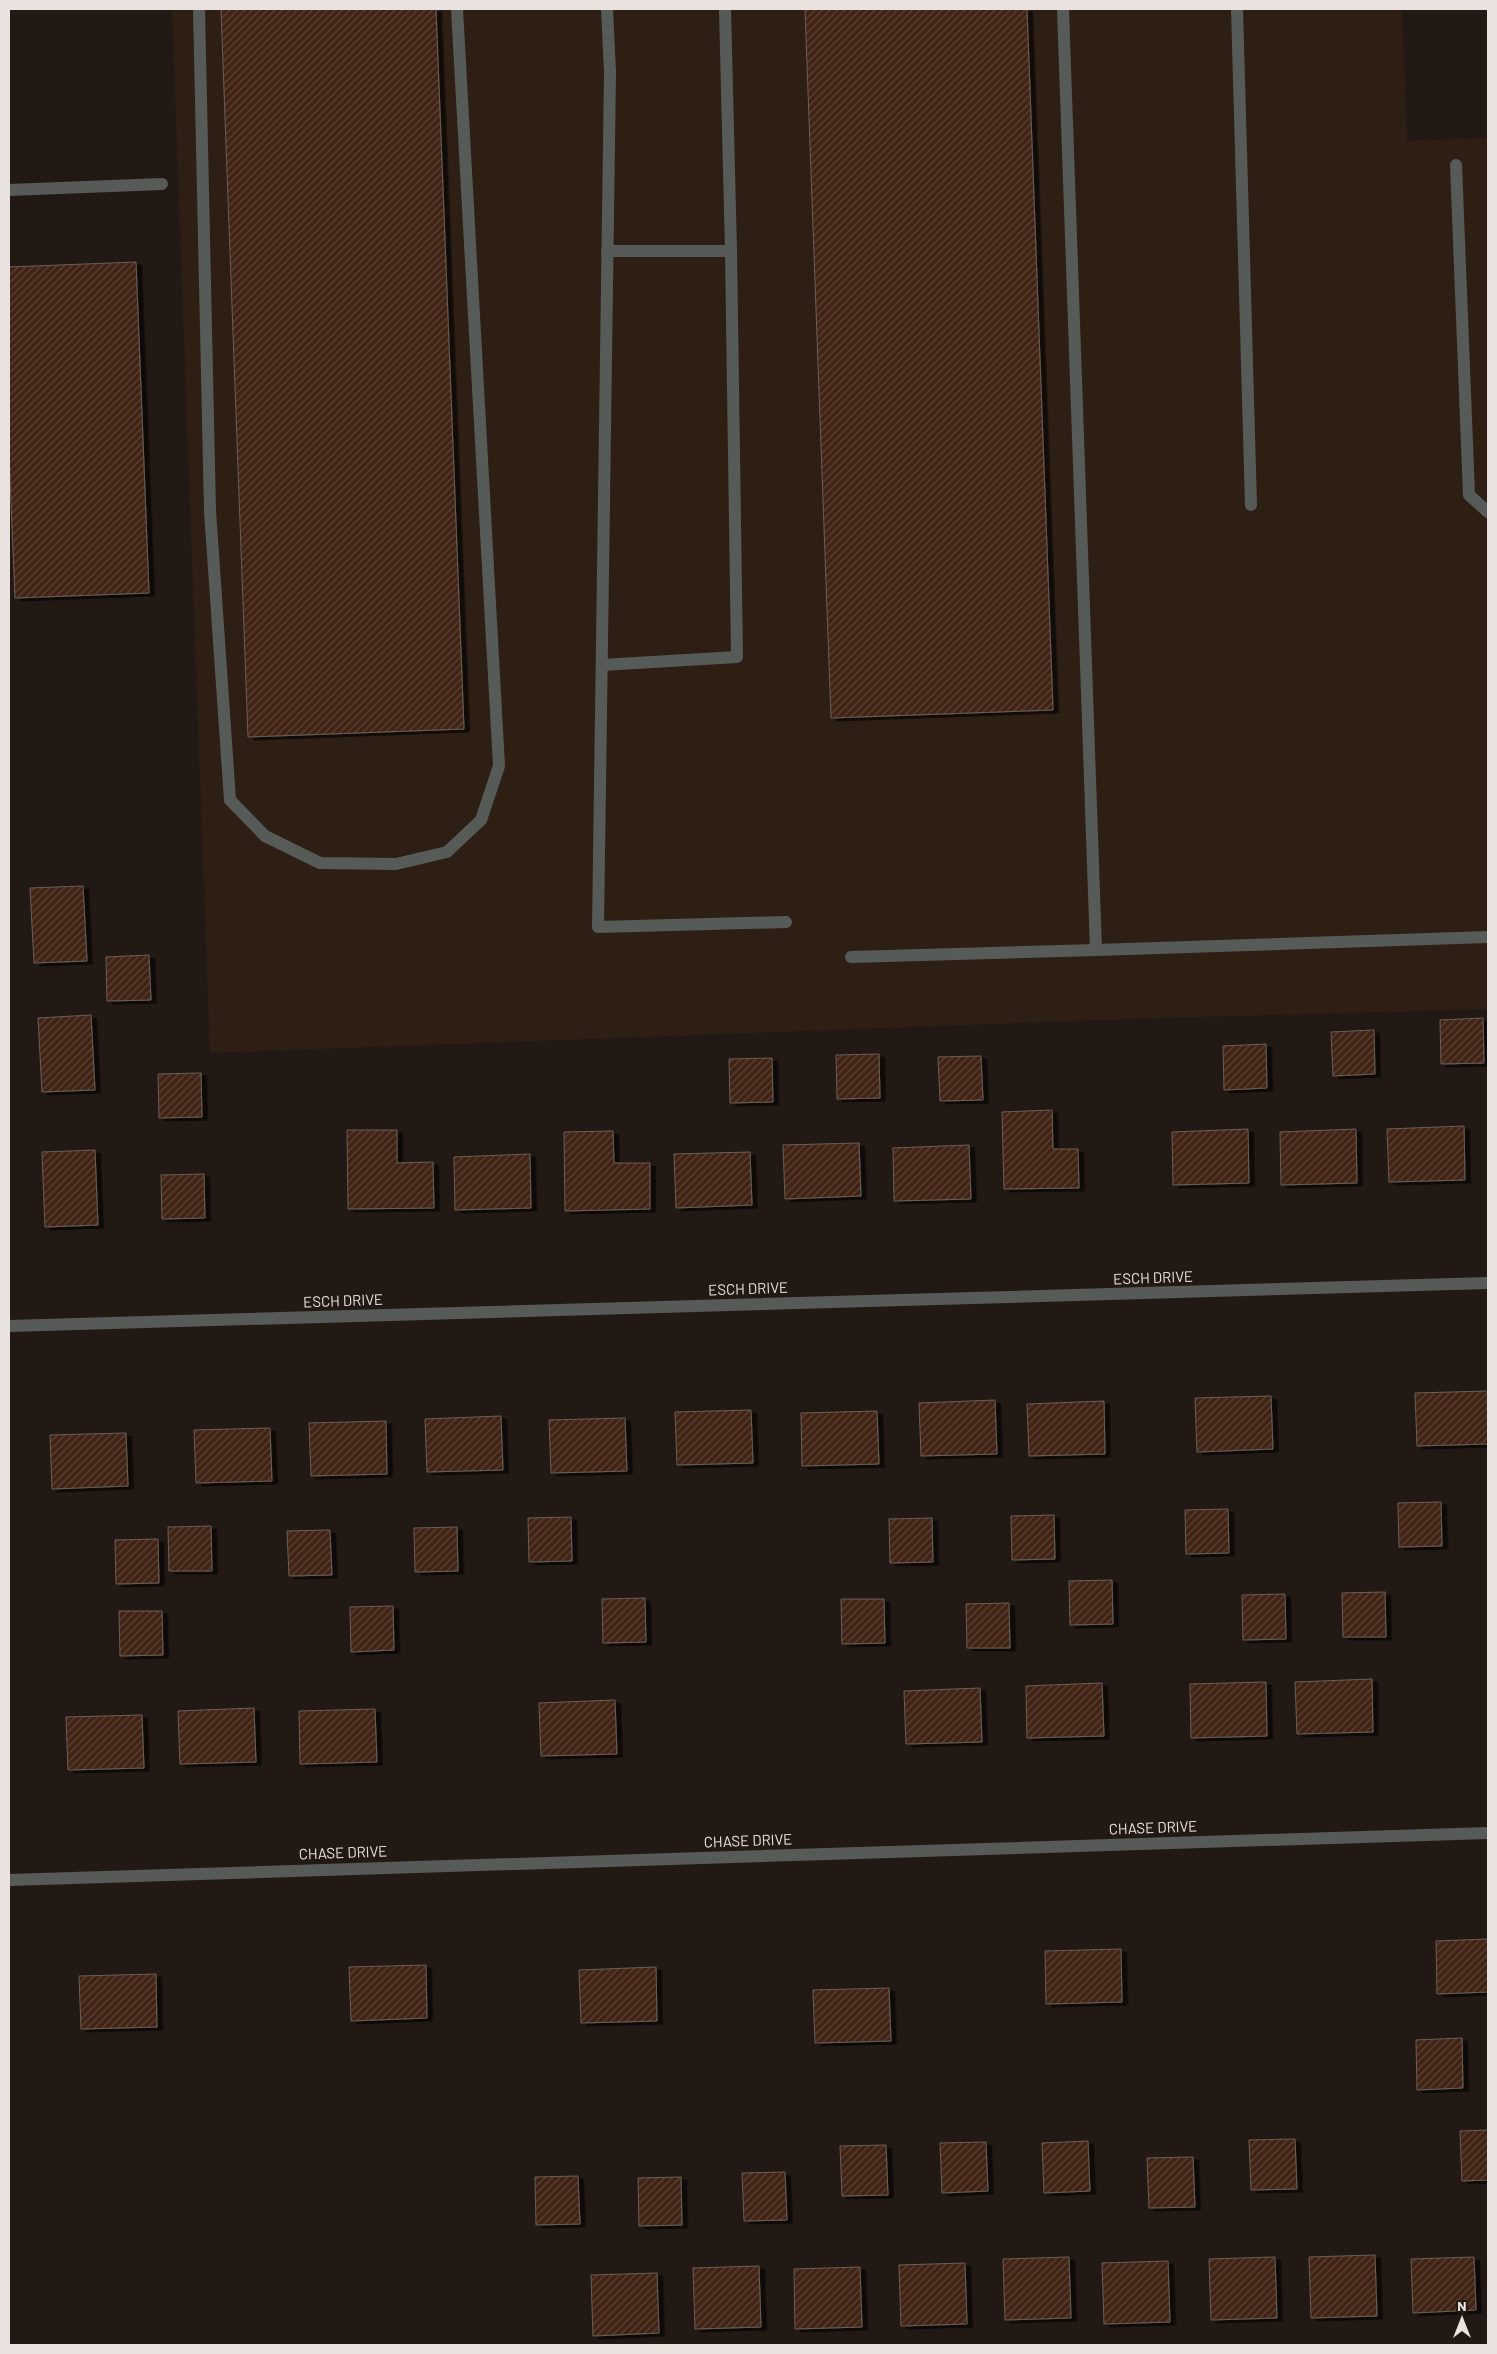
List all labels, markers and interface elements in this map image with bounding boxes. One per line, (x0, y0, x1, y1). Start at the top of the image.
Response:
street label: ESCH DRIVE (1113, 1267, 1193, 1287)
street label: ESCH DRIVE (708, 1278, 788, 1298)
street label: ESCH DRIVE (303, 1290, 383, 1310)
street label: CHASE DRIVE (1108, 1816, 1198, 1838)
street label: CHASE DRIVE (703, 1829, 793, 1851)
street label: CHASE DRIVE (298, 1841, 388, 1863)
north arrow (1437, 2294, 1487, 2344)
text: N (1457, 2297, 1467, 2314)

